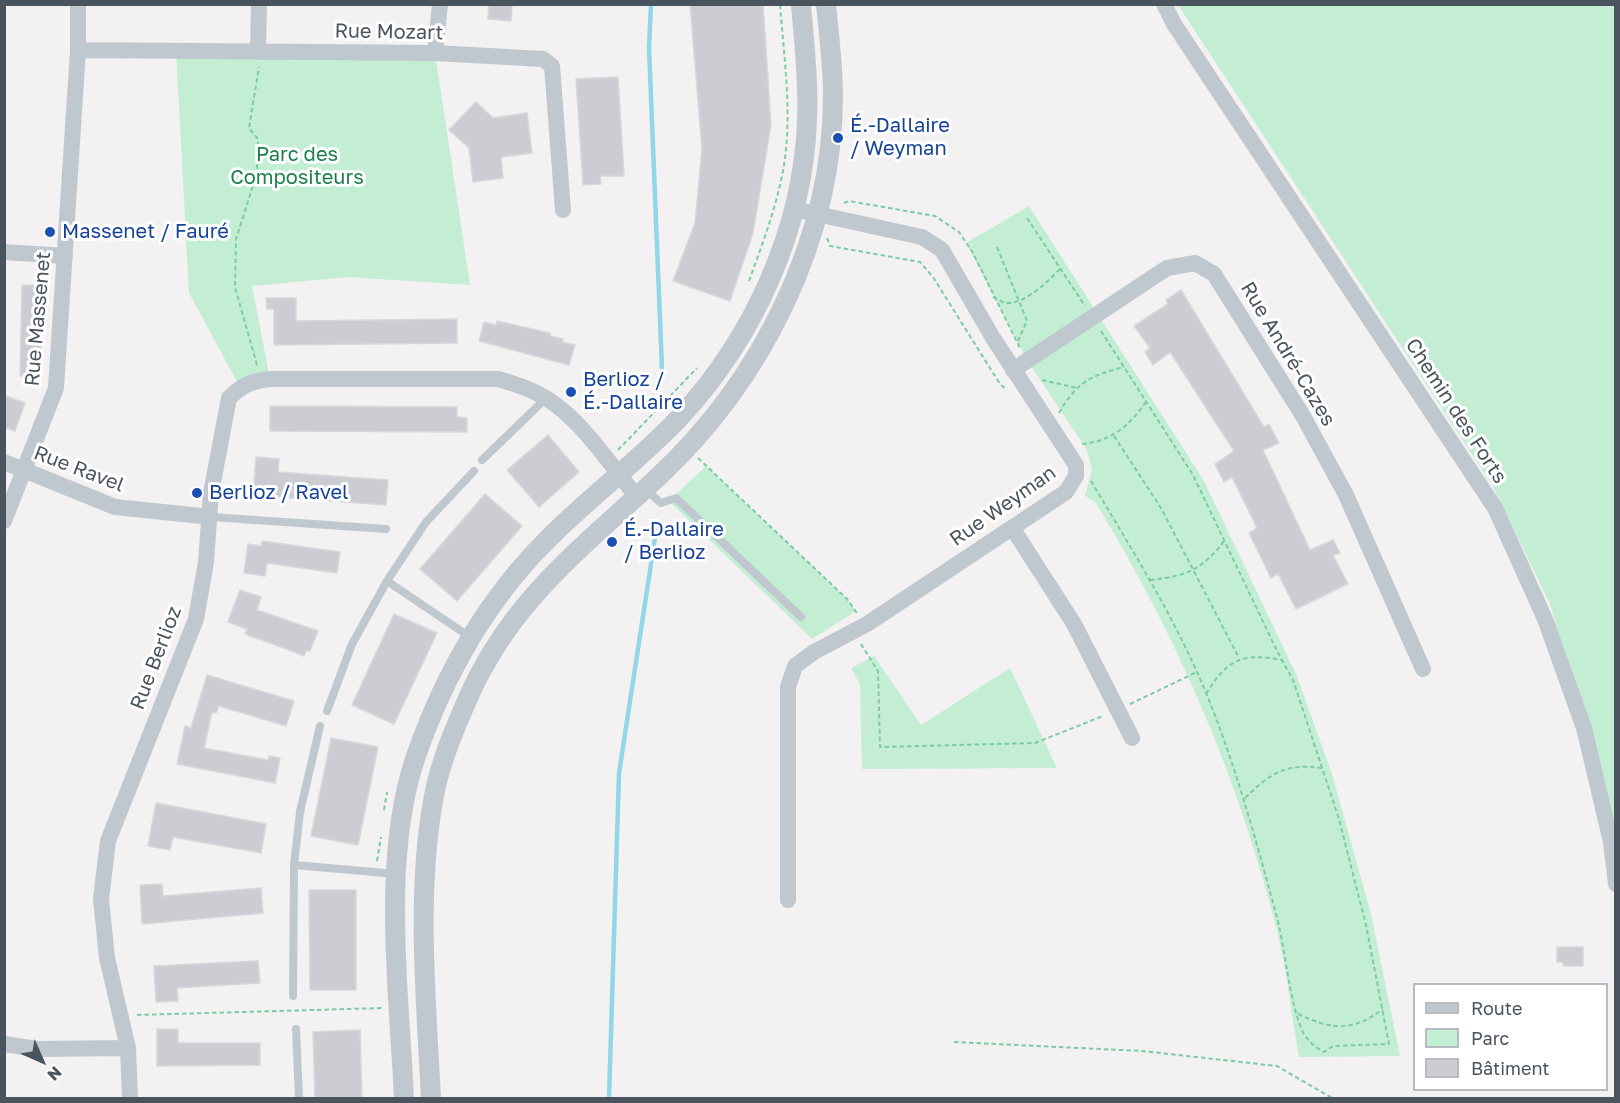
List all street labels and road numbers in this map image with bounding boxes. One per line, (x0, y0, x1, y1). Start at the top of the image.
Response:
street label: Rue Mozart (334, 19, 444, 45)
street label: Rue Massenet (20, 251, 56, 387)
street label: Rue André-Cazes (1235, 278, 1341, 430)
street label: Chemin des Forts (1400, 334, 1512, 488)
street label: Rue Ravel (30, 441, 128, 497)
street label: Rue Weyman (945, 461, 1061, 551)
street label: Rue Berlioz (125, 603, 187, 713)

